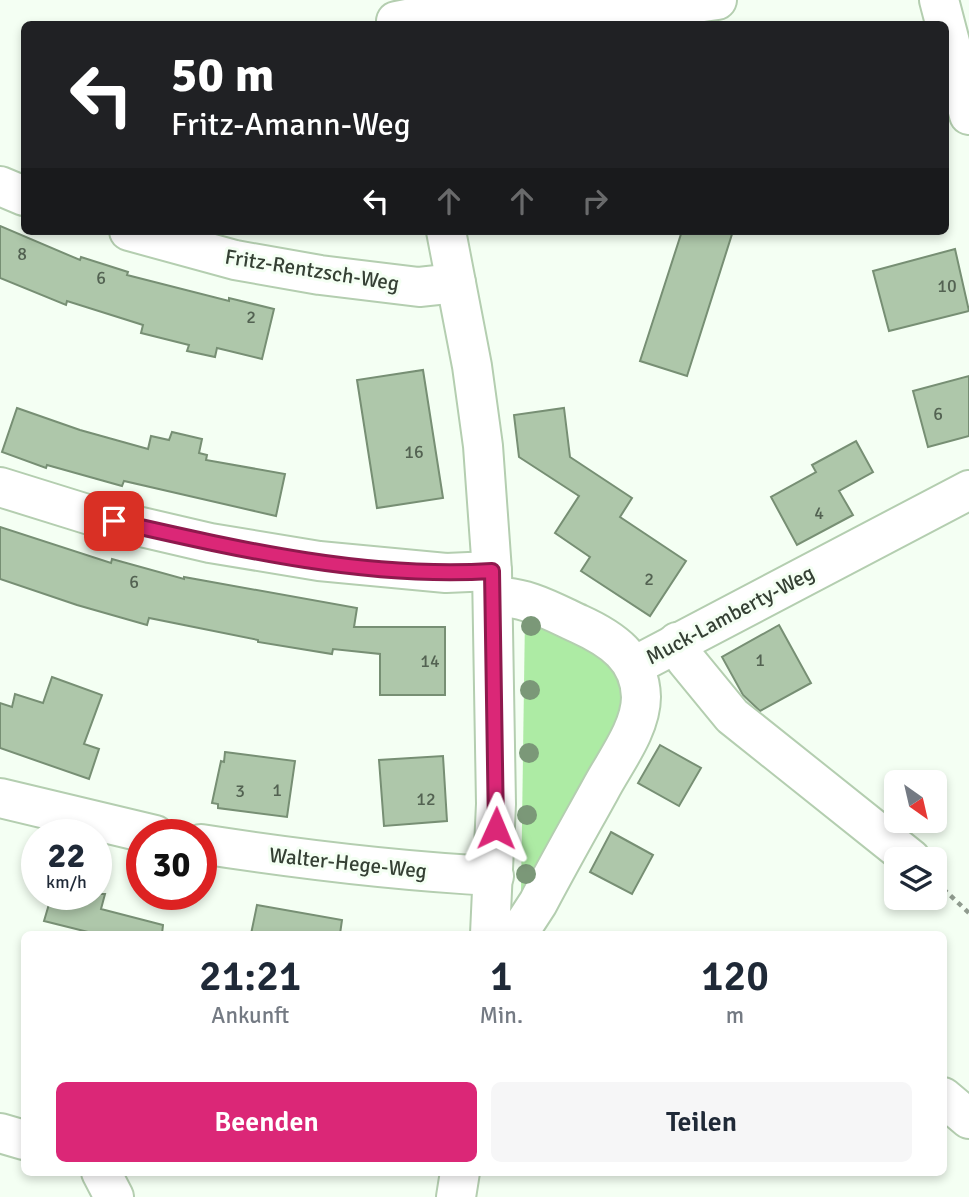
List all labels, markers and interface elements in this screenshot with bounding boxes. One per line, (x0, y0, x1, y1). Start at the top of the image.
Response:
text: 50 m (171, 45, 274, 105)
icon: left (56, 49, 147, 140)
text: Fritz-Amann-Weg (171, 105, 411, 144)
icon: left (357, 182, 395, 220)
icon: ahead (430, 182, 468, 220)
icon: ahead (503, 182, 541, 220)
icon: right (576, 182, 614, 220)
house number: 8 (17, 243, 27, 265)
street label: Fritz-Rentzsch-Weg (223, 243, 401, 297)
house number: 6 (96, 267, 106, 289)
house number: 10 (937, 275, 957, 297)
house number: 2 (246, 306, 256, 328)
house number: 6 (933, 403, 943, 425)
house number: 16 (404, 441, 424, 463)
pin (84, 491, 144, 551)
icon: arrive (95, 502, 133, 540)
house number: 4 (814, 502, 824, 524)
street label: Muck-Lamberty-Weg (641, 560, 819, 670)
house number: 2 (644, 568, 654, 590)
house number: 6 (129, 571, 139, 593)
house number: 1 (755, 649, 765, 671)
house number: 14 (420, 650, 440, 672)
north arrow (884, 770, 947, 833)
map controls (884, 770, 947, 910)
house number: 1 (272, 779, 282, 801)
house number: 3 (235, 780, 245, 802)
house number: 12 (416, 788, 436, 810)
position arrow (459, 791, 533, 865)
speed limit sign: 30 (126, 819, 217, 910)
text: 22 (48, 834, 85, 877)
street label: Walter-Hege-Weg (268, 842, 428, 884)
button: layers (884, 847, 947, 910)
text: km/h (46, 871, 87, 893)
text: 21:21 (199, 951, 302, 1002)
text: 1 (490, 951, 513, 1002)
text: 120 (701, 951, 769, 1002)
text: Ankunft (211, 1001, 289, 1030)
text: Min. (480, 1001, 523, 1030)
text: m (726, 1001, 744, 1030)
button: Beenden (56, 1082, 477, 1162)
button: Teilen (491, 1082, 912, 1162)

